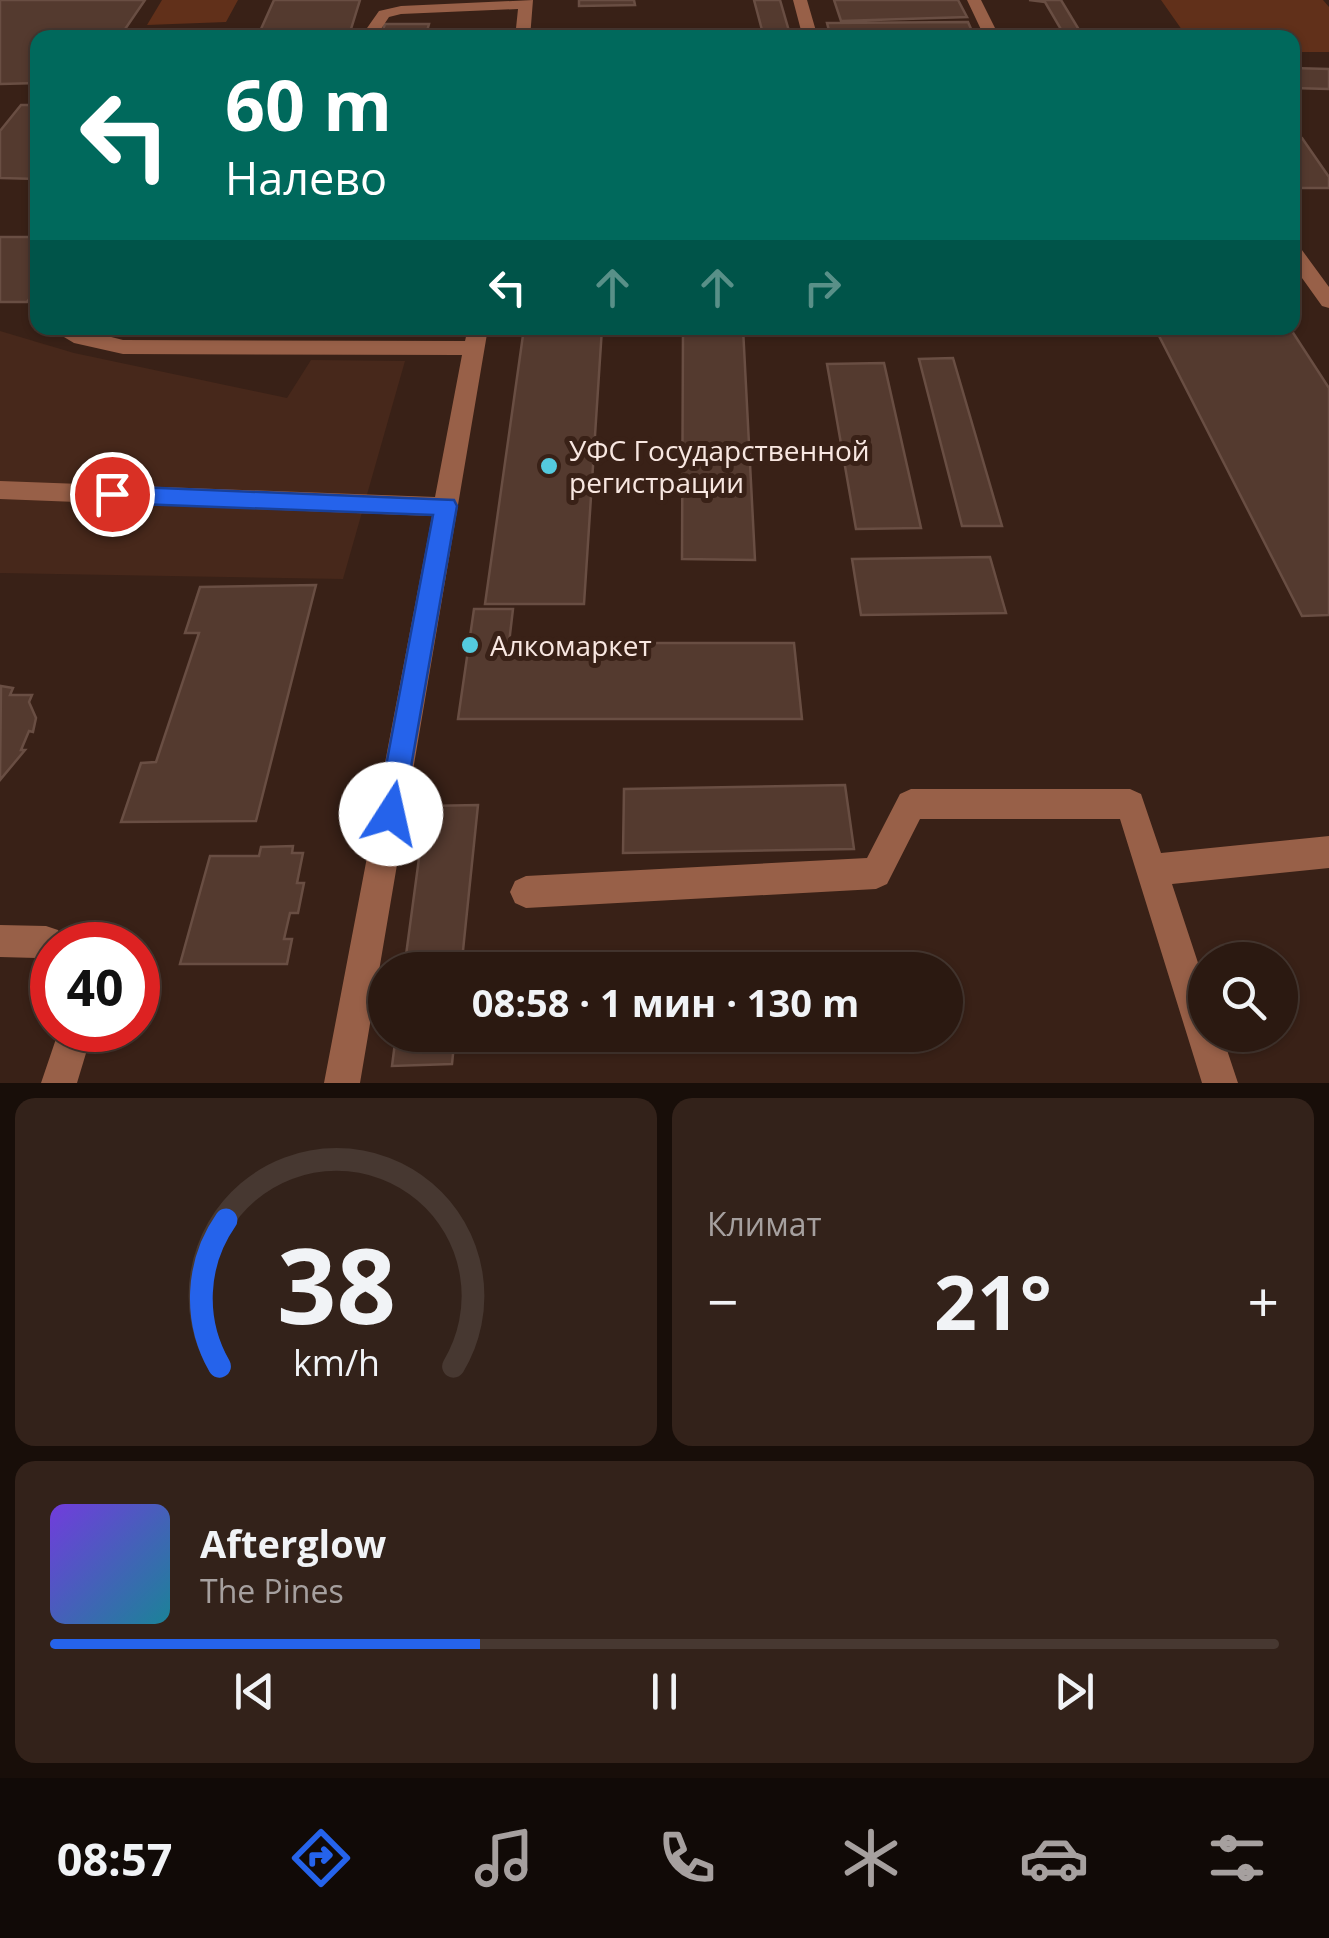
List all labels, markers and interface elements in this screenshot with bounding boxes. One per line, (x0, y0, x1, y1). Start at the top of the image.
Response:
text: 60 m (225, 56, 392, 152)
icon: left (60, 70, 190, 200)
text: Налево (225, 147, 387, 208)
icon: left (480, 260, 535, 315)
icon: ahead (585, 260, 640, 315)
icon: ahead (690, 260, 745, 315)
icon: right (795, 260, 850, 315)
place label: УФС Государственной регистрации (569, 431, 870, 501)
pin (70, 452, 155, 537)
marker: УФС Государственной регистрации (538, 455, 560, 477)
icon: arrive (85, 467, 140, 522)
place label: Алкомаркет (490, 626, 652, 664)
marker: Алкомаркет (459, 634, 481, 656)
position arrow (339, 762, 443, 866)
speed limit sign: 40 (30, 922, 160, 1052)
map controls (1188, 942, 1298, 1052)
button: search (1188, 942, 1298, 1052)
text: 08:58 · 1 мин · 130 m (472, 976, 859, 1028)
text: Климат (707, 1202, 821, 1245)
text: 38 (277, 1213, 395, 1354)
text: 21° (934, 1250, 1052, 1352)
text: − (707, 1263, 738, 1338)
text: + (1248, 1263, 1279, 1338)
text: km/h (293, 1338, 379, 1386)
text: Afterglow (200, 1517, 386, 1569)
text: The Pines (200, 1569, 344, 1612)
icon: previous (227, 1664, 282, 1719)
icon: pause (637, 1664, 692, 1719)
icon: next (1047, 1664, 1102, 1719)
icon: directions (286, 1823, 356, 1893)
icon: music (469, 1823, 539, 1893)
icon: phone (652, 1823, 722, 1893)
icon: climate (836, 1823, 906, 1893)
icon: car (1019, 1823, 1089, 1893)
icon: filters (1202, 1823, 1272, 1893)
text: 08:57 (57, 1828, 172, 1889)

